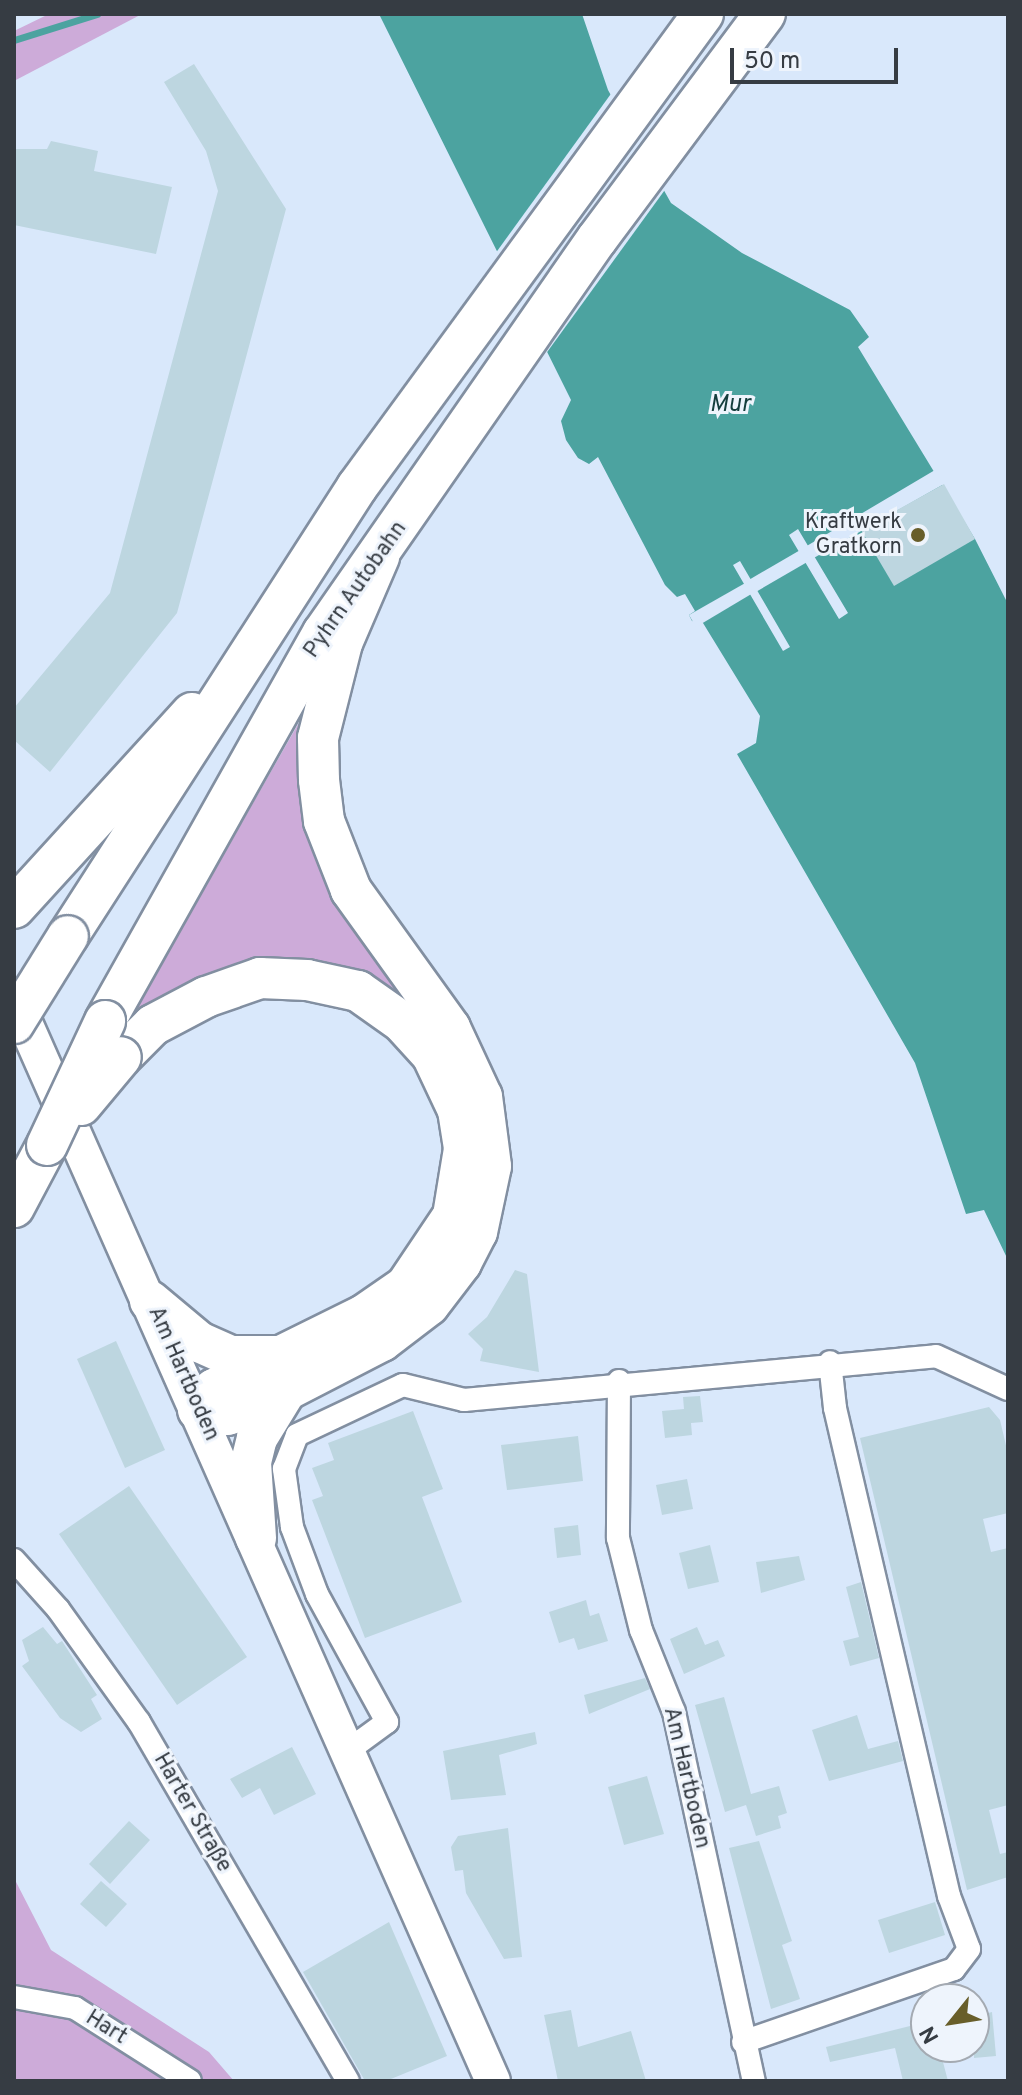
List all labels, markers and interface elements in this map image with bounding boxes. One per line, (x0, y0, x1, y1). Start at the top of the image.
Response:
scale bar (734, 32, 902, 82)
text: 50 m (744, 47, 800, 77)
water label: Mur (710, 392, 750, 420)
place label: Kraftwerk Gratkorn (805, 509, 902, 560)
street label: Pyhrn Autobahn (299, 516, 413, 664)
marker: Kraftwerk Gratkorn (909, 526, 927, 544)
street label: Am Hartboden (142, 1303, 224, 1445)
street label: Am Hartboden (657, 1705, 715, 1851)
street label: Harter Straße (147, 1749, 237, 1877)
north arrow (910, 1983, 990, 2063)
street label: Hart (80, 2005, 132, 2051)
text: N (915, 2021, 946, 2048)

